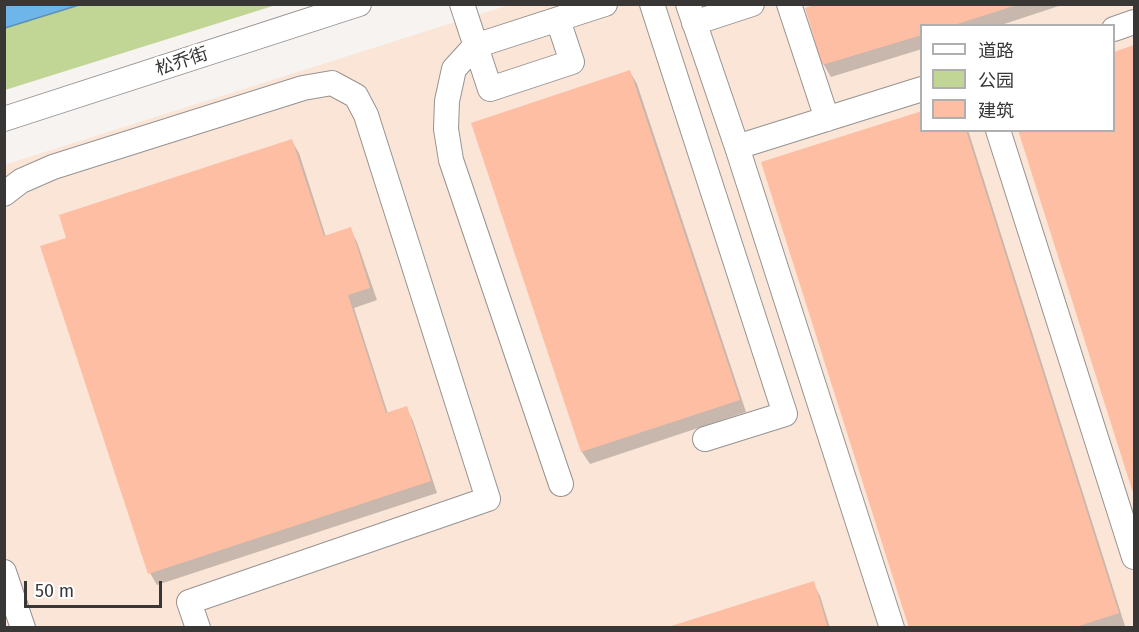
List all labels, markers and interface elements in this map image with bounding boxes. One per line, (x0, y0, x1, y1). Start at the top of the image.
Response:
legend (920, 24, 1115, 132)
text: 道路 (978, 40, 1014, 62)
street label: 松乔街 (153, 43, 211, 81)
text: 公园 (978, 70, 1014, 92)
text: 建筑 (978, 100, 1014, 122)
scale bar (27, 569, 165, 607)
text: 50 m (35, 580, 74, 602)

